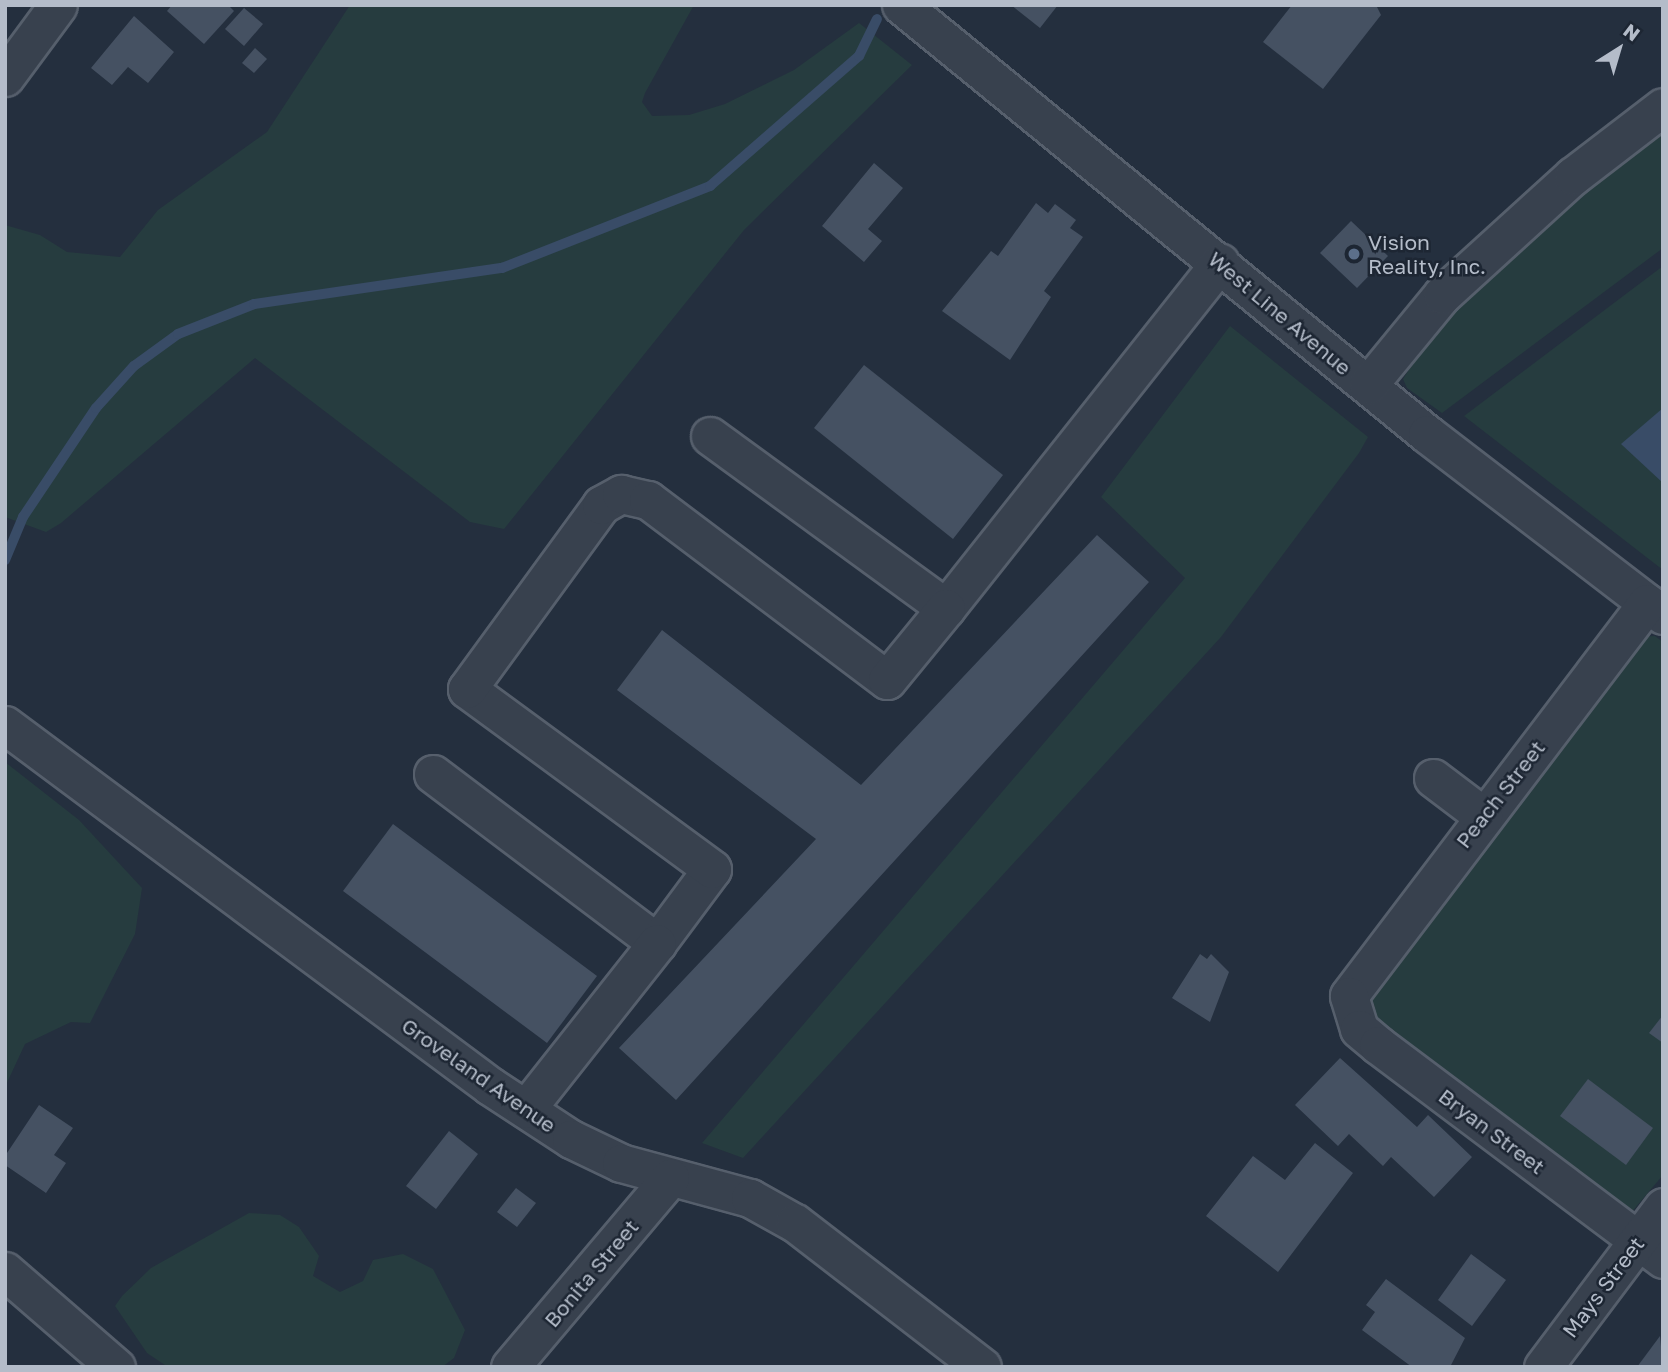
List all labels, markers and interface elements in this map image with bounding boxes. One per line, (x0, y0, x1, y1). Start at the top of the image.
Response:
north arrow (1584, 14, 1654, 84)
text: N (1619, 18, 1645, 45)
place label: Vision Reality, Inc. (1368, 229, 1486, 279)
street label: West Line Avenue (1204, 246, 1356, 380)
marker: Vision Reality, Inc. (1346, 246, 1362, 262)
street label: Peach Street (1450, 735, 1550, 853)
street label: Groveland Avenue (397, 1012, 561, 1138)
street label: Bryan Street (1434, 1083, 1550, 1179)
street label: Bonita Street (539, 1214, 643, 1332)
street label: Mays Street (1557, 1232, 1649, 1342)

